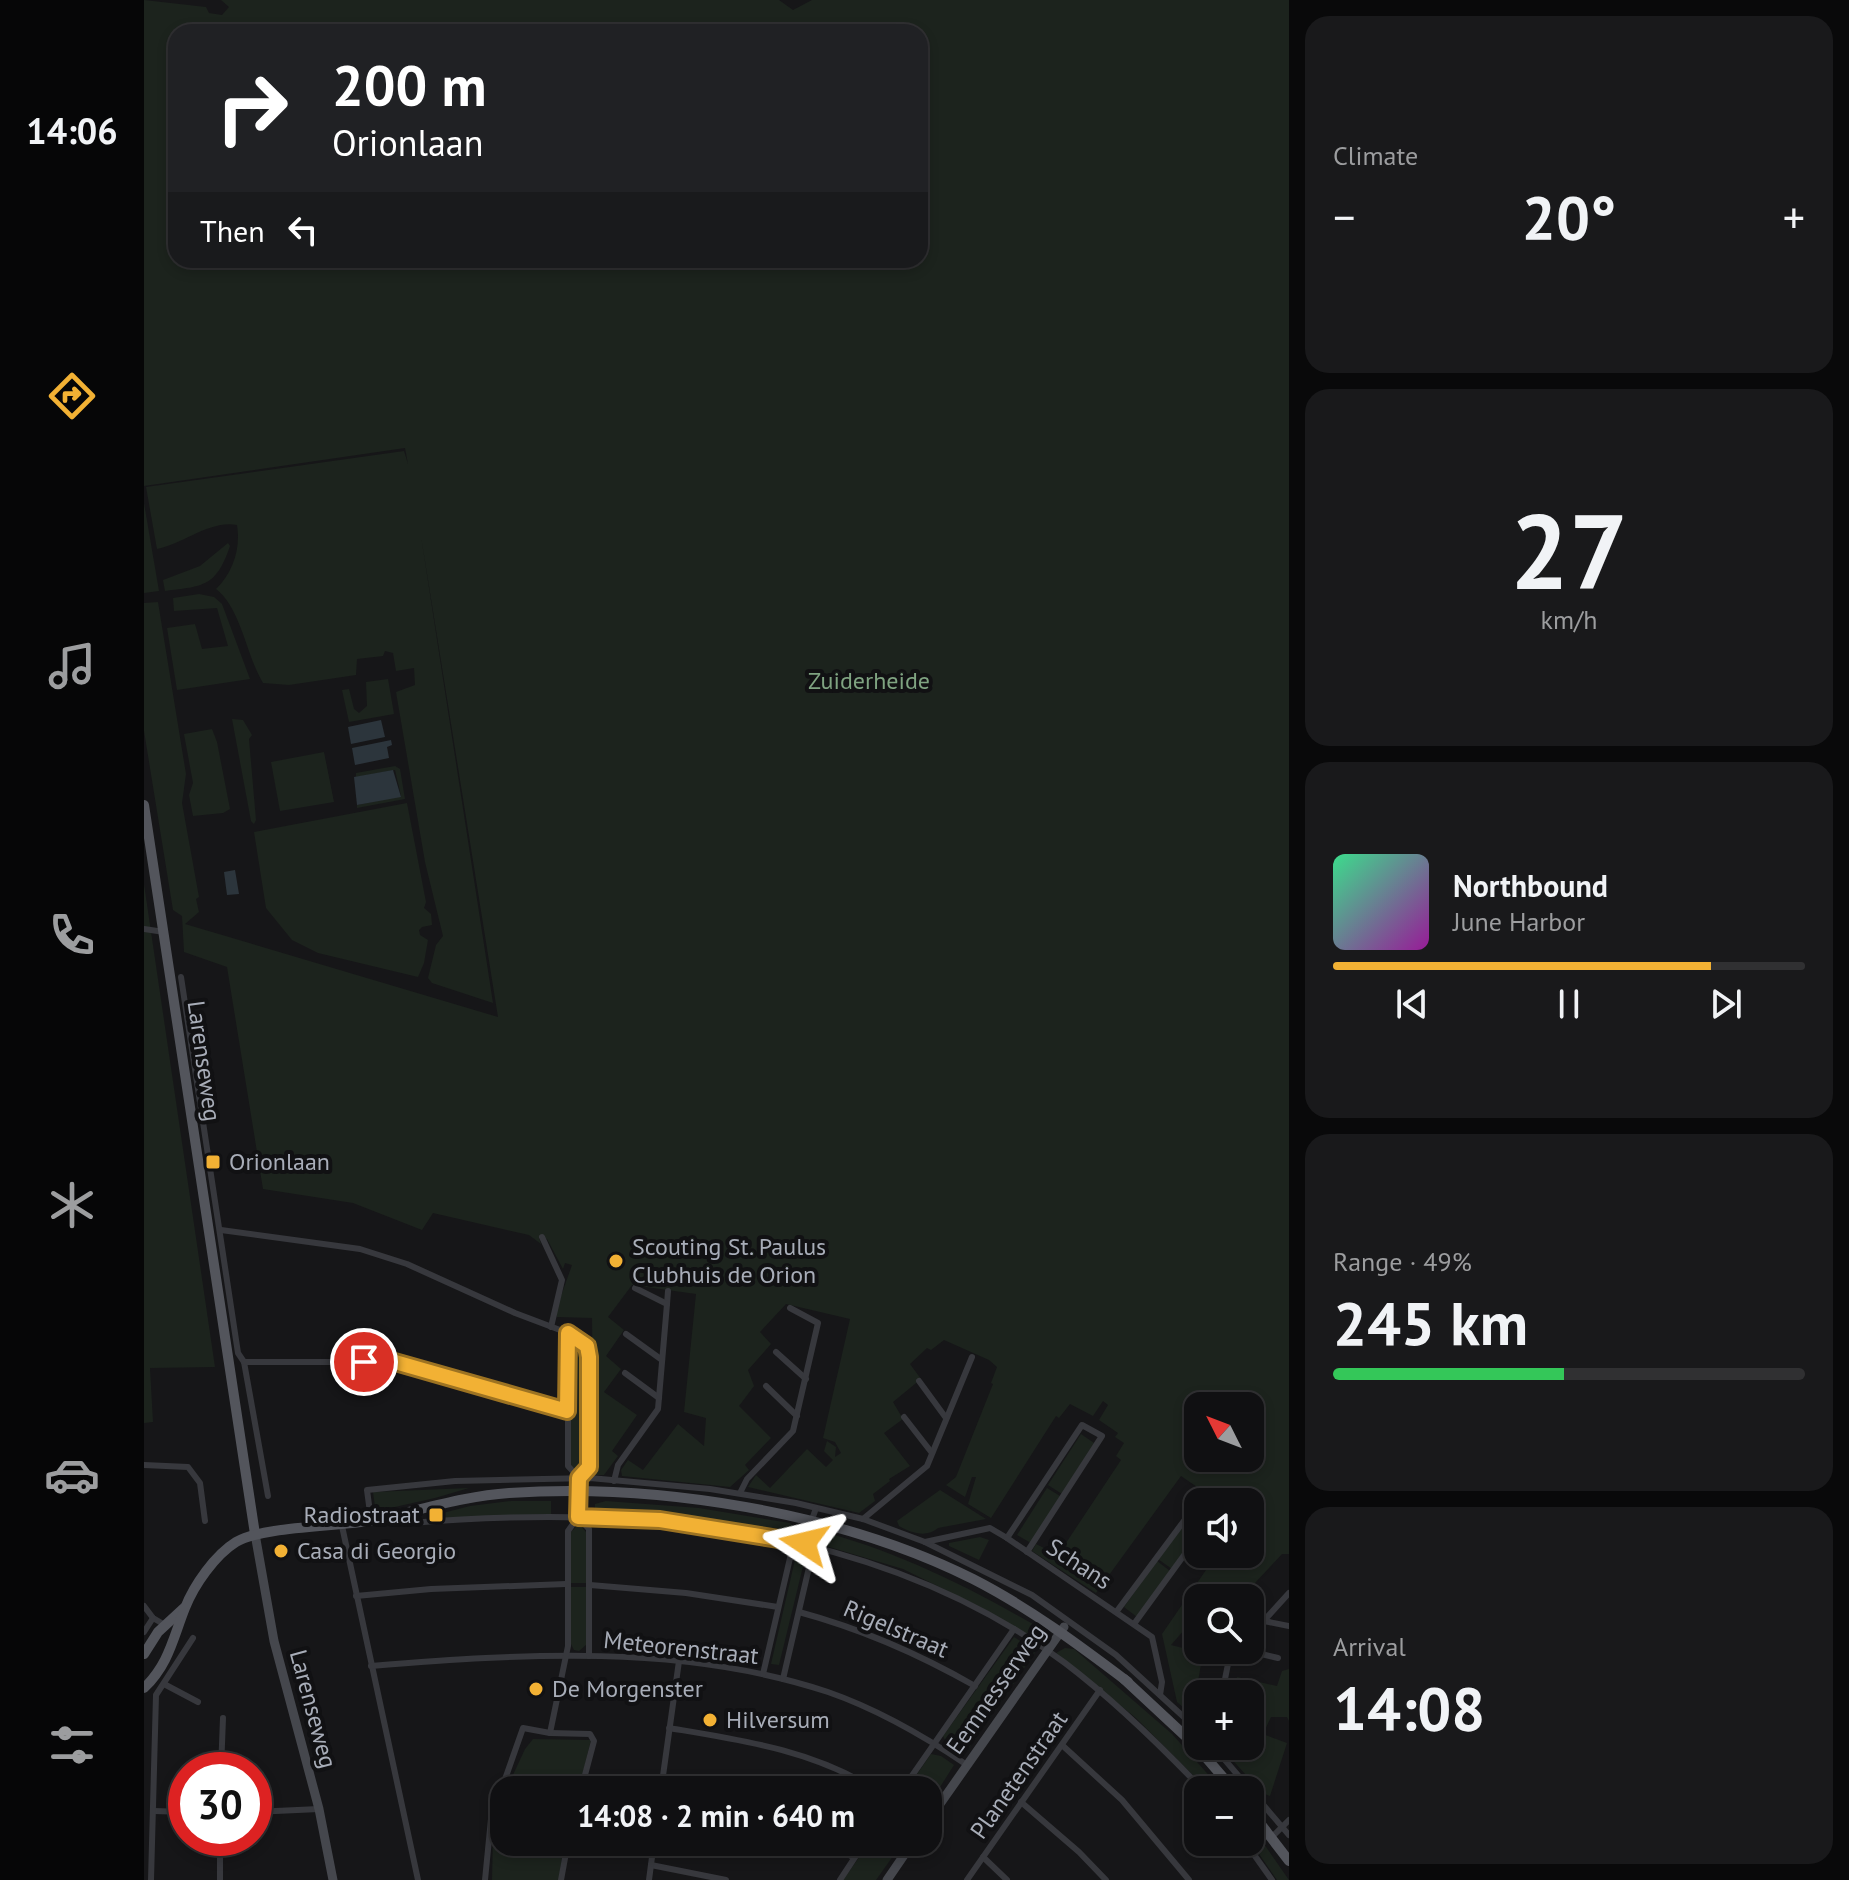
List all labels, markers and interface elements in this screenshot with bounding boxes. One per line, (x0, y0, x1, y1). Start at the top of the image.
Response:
text: 200 m (332, 49, 487, 121)
icon: right (200, 56, 304, 160)
text: 14:06 (26, 107, 118, 154)
text: Orionlaan (332, 119, 483, 166)
text: Climate (1333, 139, 1418, 172)
text: 20° (1522, 178, 1616, 256)
text: − (1333, 188, 1355, 245)
text: + (1783, 188, 1805, 245)
icon: left (281, 208, 325, 252)
text: Then (200, 211, 265, 250)
icon: directions (44, 368, 100, 424)
text: 27 (1510, 483, 1628, 618)
text: km/h (1541, 603, 1598, 636)
icon: music (44, 638, 100, 694)
park label: Zuiderheide (808, 665, 930, 696)
text: Northbound (1453, 866, 1608, 905)
text: June Harbor (1453, 905, 1585, 938)
icon: phone (44, 907, 100, 963)
icon: previous (1390, 982, 1434, 1026)
icon: pause (1547, 982, 1591, 1026)
icon: next (1704, 982, 1748, 1026)
street label: Larenseweg (181, 999, 228, 1123)
place label: Orionlaan (229, 1146, 330, 1177)
marker: Orionlaan (204, 1153, 222, 1171)
icon: climate (44, 1177, 100, 1233)
place label: Scouting St. Paulus Clubhuis de Orion (632, 1231, 826, 1290)
text: Range · 49% (1333, 1245, 1472, 1278)
marker: Scouting St. Paulus Clubhuis de Orion (607, 1252, 625, 1270)
text: 245 km (1333, 1284, 1528, 1362)
pin (330, 1328, 398, 1396)
icon: arrive (342, 1340, 386, 1384)
north arrow (1184, 1392, 1264, 1472)
map controls (1184, 1392, 1264, 1856)
icon: car (44, 1447, 100, 1503)
button: sound (1184, 1488, 1264, 1568)
place label: Radiostraat (304, 1499, 420, 1530)
position arrow (762, 1501, 846, 1585)
marker: Radiostraat (427, 1506, 445, 1524)
street label: Schans (1041, 1531, 1118, 1596)
place label: Casa di Georgio (297, 1535, 456, 1566)
marker: Casa di Georgio (272, 1542, 290, 1560)
button: search (1184, 1584, 1264, 1664)
street label: Rigelstraat (839, 1593, 953, 1665)
street label: Eemnesserweg (939, 1617, 1052, 1760)
street label: Meteorenstraat (602, 1624, 760, 1671)
text: Arrival (1333, 1630, 1406, 1663)
street label: Larenseweg (283, 1646, 344, 1772)
text: 14:08 (1333, 1669, 1485, 1747)
place label: De Morgenster (552, 1673, 703, 1704)
marker: De Morgenster (527, 1680, 545, 1698)
button: + (1184, 1680, 1264, 1760)
place label: Hilversum (726, 1704, 830, 1735)
street label: Planetenstraat (963, 1705, 1074, 1845)
marker: Hilversum (701, 1711, 719, 1729)
icon: filters (44, 1717, 100, 1773)
speed limit sign: 30 (168, 1752, 272, 1856)
button: − (1184, 1776, 1264, 1856)
text: 14:08 · 2 min · 640 m (577, 1796, 855, 1835)

